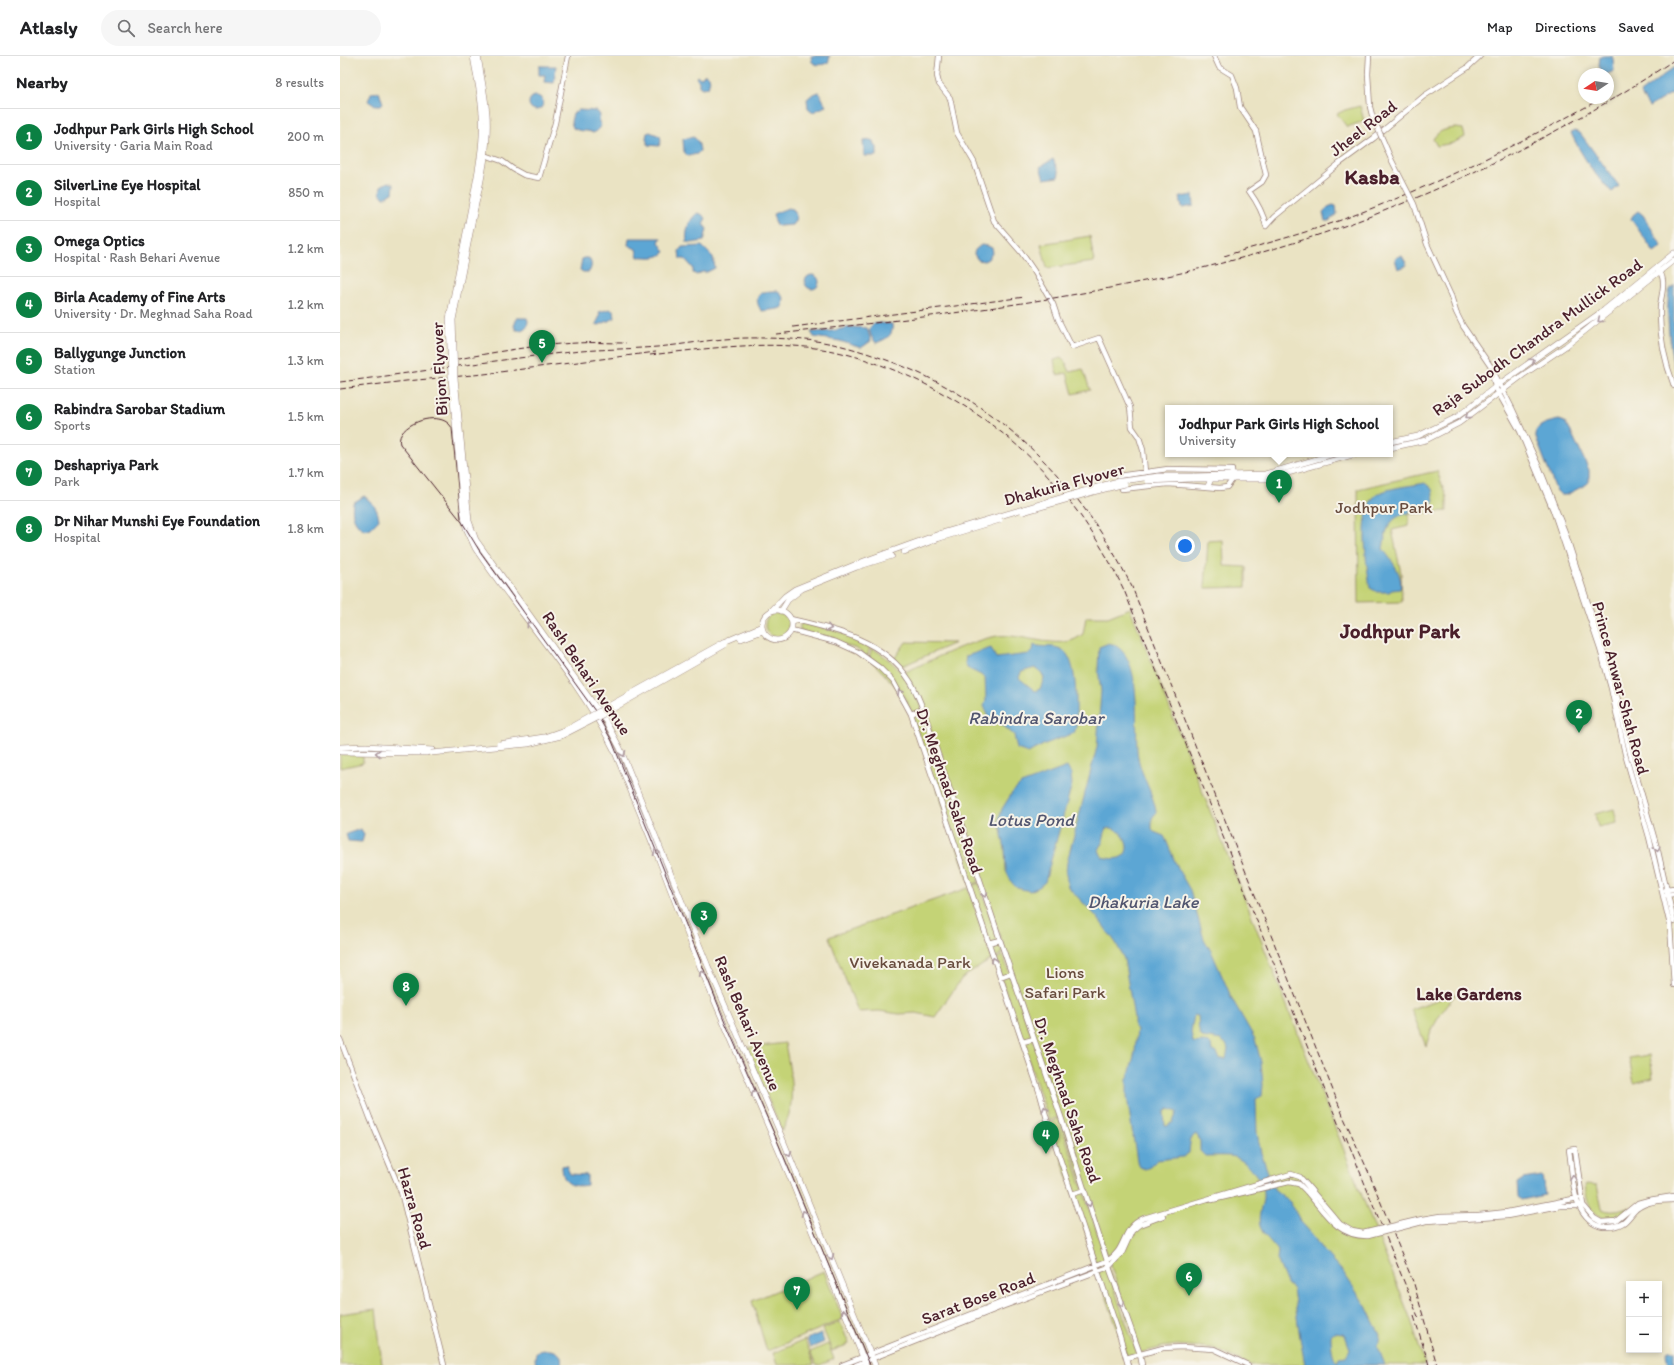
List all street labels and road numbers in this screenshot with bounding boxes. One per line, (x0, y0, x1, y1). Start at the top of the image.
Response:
street label: Jheel Road (1325, 95, 1401, 160)
street label: Raja Subodh Chandra Mullick Road (1428, 254, 1646, 420)
street label: Bijon Flyover (427, 321, 451, 416)
street label: Dhakuria Flyover (1002, 458, 1127, 510)
street label: Prince Anwar Shah Road (1588, 599, 1654, 778)
street label: Rash Behari Avenue (538, 607, 636, 739)
street label: Dr. Meghnad Saha Road (912, 706, 988, 877)
street label: Rash Behari Avenue (710, 952, 786, 1094)
street label: Dr. Meghnad Saha Road (1030, 1015, 1106, 1186)
street label: Hazra Road (394, 1165, 436, 1252)
street label: Sarat Bose Road (918, 1267, 1038, 1329)

